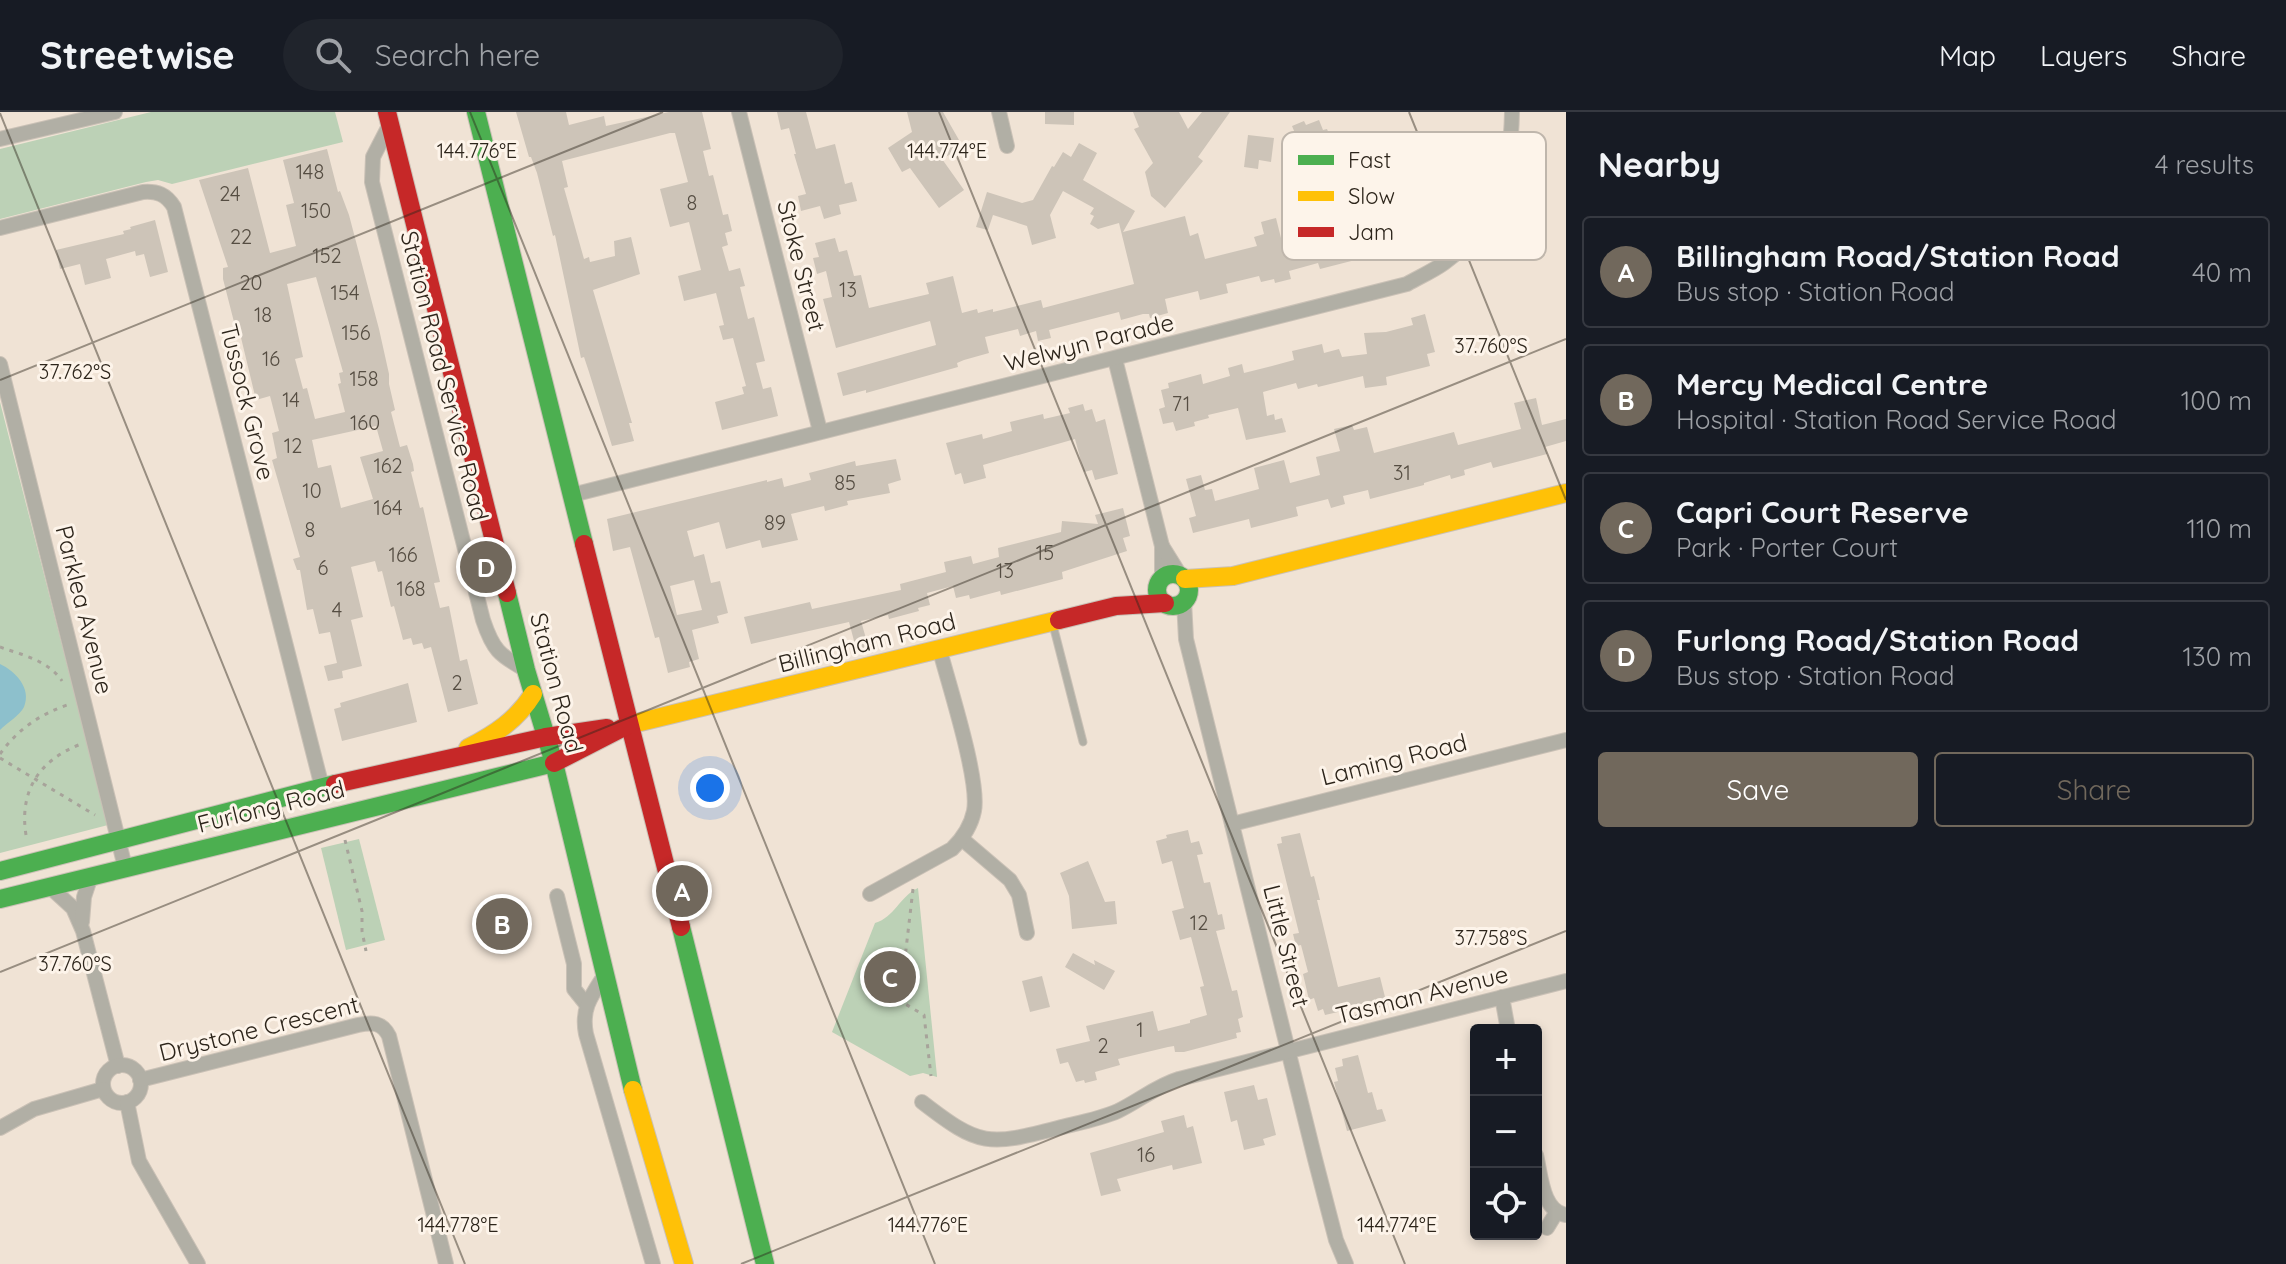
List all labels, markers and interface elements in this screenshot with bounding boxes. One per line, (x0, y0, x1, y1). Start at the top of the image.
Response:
search box (283, 19, 843, 91)
text: Streetwise (40, 31, 235, 79)
icon: search (311, 33, 355, 77)
text: Search here (375, 36, 540, 74)
text: Map (1939, 38, 1996, 73)
text: Layers (2040, 38, 2127, 73)
text: Share (2171, 38, 2246, 73)
legend (1282, 132, 1546, 260)
text: 144.776°E (437, 138, 517, 163)
text: 144.774°E (907, 138, 987, 163)
text: Nearby (1598, 143, 1721, 186)
text: Fast (1348, 146, 1391, 174)
text: 4 results (2155, 148, 2254, 181)
house number: 148 (296, 159, 324, 184)
house number: 24 (219, 181, 241, 206)
text: Slow (1348, 182, 1395, 210)
house number: 8 (687, 190, 697, 215)
street label: Stoke Street (771, 197, 833, 334)
house number: 150 (301, 198, 331, 223)
text: Jam (1348, 218, 1394, 246)
house number: 22 (230, 224, 252, 249)
street label: Station Road Service Road (394, 228, 496, 524)
text: Billingham Road/Station Road (1676, 237, 2120, 275)
house number: 152 (312, 243, 342, 268)
text: A (1618, 256, 1634, 289)
text: 40 m (2192, 256, 2252, 289)
house number: 20 (240, 270, 262, 295)
text: Bus stop · Station Road (1676, 275, 1955, 308)
house number: 13 (839, 277, 857, 302)
house number: 154 (331, 280, 359, 305)
house number: 18 (254, 302, 272, 327)
street label: Welwyn Parade (1001, 306, 1177, 378)
street label: Tussock Grove (214, 320, 282, 483)
house number: 156 (341, 320, 371, 345)
text: 37.760°S (1454, 333, 1528, 358)
house number: 16 (262, 346, 280, 371)
text: 37.762°S (39, 359, 111, 384)
text: Mercy Medical Centre (1676, 365, 1988, 403)
house number: 158 (349, 366, 379, 391)
text: B (1617, 384, 1635, 417)
text: 100 m (2181, 384, 2252, 417)
house number: 14 (282, 387, 300, 412)
house number: 71 (1172, 391, 1190, 416)
text: Hospital · Station Road Service Road (1676, 403, 2116, 436)
house number: 160 (350, 410, 380, 435)
house number: 12 (284, 433, 302, 458)
house number: 162 (373, 453, 403, 478)
house number: 31 (1393, 460, 1411, 485)
house number: 85 (834, 470, 856, 495)
house number: 10 (302, 478, 322, 503)
text: Capri Court Reserve (1676, 493, 1969, 531)
house number: 164 (374, 495, 403, 520)
house number: 89 (764, 510, 786, 535)
text: C (1618, 512, 1634, 545)
text: 110 m (2186, 512, 2252, 545)
house number: 8 (305, 517, 315, 542)
street label: Parklea Avenue (50, 522, 120, 697)
text: Park · Porter Court (1676, 531, 1898, 564)
pin: D (460, 537, 512, 597)
house number: 15 (1036, 540, 1054, 565)
house number: 166 (389, 542, 418, 567)
house number: 6 (318, 555, 329, 580)
house number: 13 (996, 558, 1014, 583)
house number: 168 (397, 576, 425, 601)
house number: 4 (332, 597, 342, 622)
street label: Billingham Road (775, 605, 959, 679)
street label: Station Road (524, 609, 590, 756)
text: Furlong Road/Station Road (1676, 621, 2079, 659)
text: D (1617, 640, 1635, 673)
text: 130 m (2182, 640, 2252, 673)
text: Bus stop · Station Road (1676, 659, 1955, 692)
house number: 2 (451, 670, 463, 695)
street label: Laming Road (1318, 726, 1470, 792)
button: Save (1598, 752, 1918, 827)
button: Share (1934, 752, 2254, 827)
your location (690, 768, 730, 808)
street label: Furlong Road (194, 773, 348, 839)
pin: A (656, 861, 708, 921)
street label: Little Street (1257, 881, 1317, 1010)
pin: B (476, 894, 528, 954)
house number: 12 (1190, 910, 1208, 935)
text: 37.758°S (1455, 925, 1527, 950)
pin: C (864, 947, 916, 1007)
text: 37.760°S (38, 951, 112, 976)
street label: Tasman Avenue (1332, 958, 1511, 1030)
street label: Drystone Crescent (156, 989, 362, 1067)
house number: 1 (1136, 1017, 1144, 1042)
map controls (1470, 1024, 1542, 1240)
button: + (1470, 1024, 1542, 1096)
house number: 2 (1097, 1033, 1109, 1058)
button: − (1470, 1096, 1542, 1168)
house number: 16 (1137, 1142, 1155, 1167)
button: locate (1470, 1168, 1542, 1240)
text: 144.778°E (417, 1212, 499, 1237)
text: 144.776°E (888, 1212, 968, 1237)
text: 144.774°E (1357, 1212, 1437, 1237)

